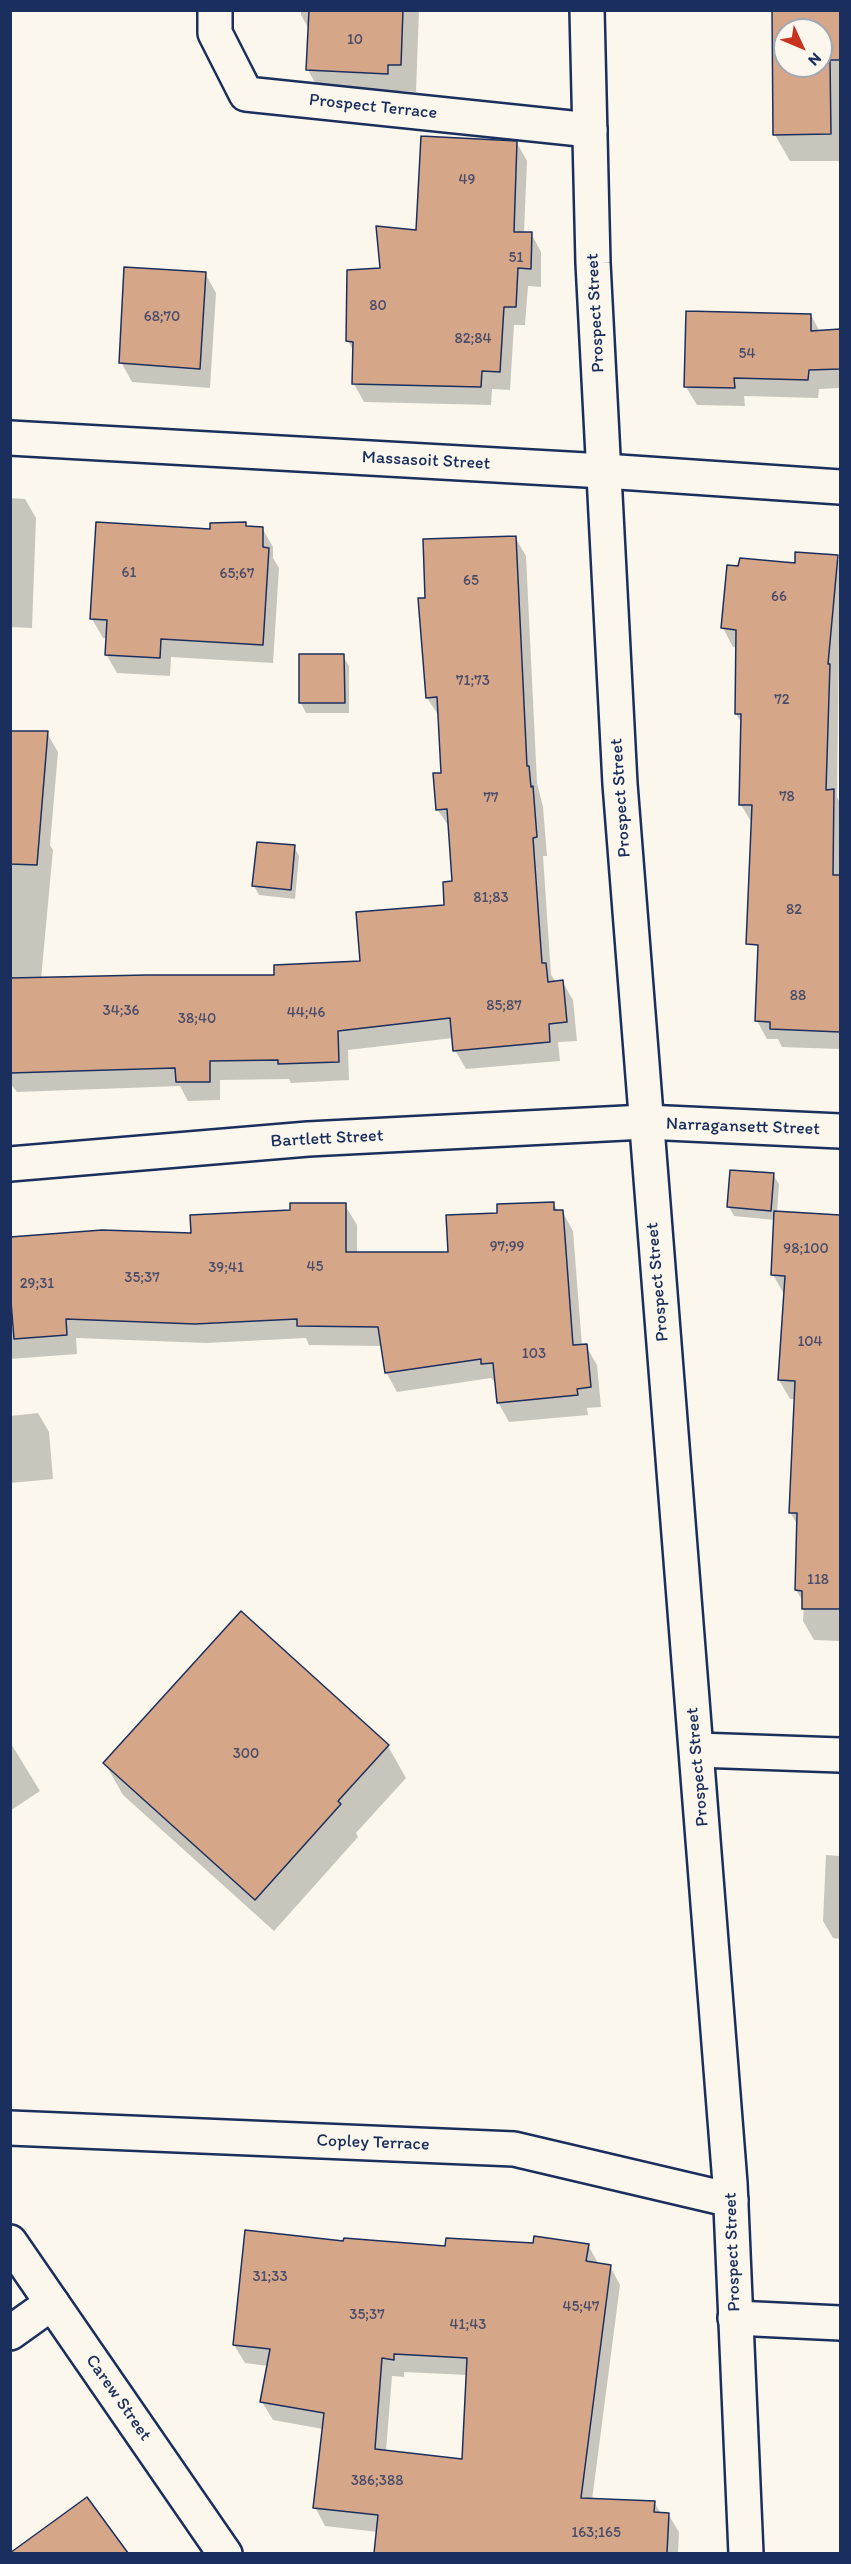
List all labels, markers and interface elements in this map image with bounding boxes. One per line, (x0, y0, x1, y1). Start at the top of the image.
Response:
north arrow (773, 18, 833, 78)
house number: 10 (347, 31, 363, 49)
text: N (804, 49, 825, 70)
street label: Prospect Terrace (308, 90, 438, 124)
house number: 49 (459, 171, 475, 189)
house number: 51 (509, 249, 523, 267)
street label: Prospect Street (582, 253, 610, 373)
house number: 80 (369, 297, 387, 315)
house number: 68;70 (144, 308, 180, 326)
house number: 82;84 (454, 330, 492, 348)
house number: 54 (739, 345, 755, 363)
street label: Massasoit Street (361, 447, 491, 475)
house number: 61 (122, 564, 136, 582)
house number: 65;67 (220, 565, 254, 583)
house number: 65 (463, 572, 479, 590)
house number: 66 (771, 588, 787, 606)
house number: 71;73 (456, 672, 490, 690)
house number: 72 (774, 691, 790, 709)
street label: Prospect Street (606, 738, 636, 858)
house number: 78 (779, 788, 795, 806)
house number: 77 (484, 789, 498, 807)
house number: 81;83 (473, 889, 509, 907)
house number: 82 (786, 901, 802, 919)
house number: 88 (790, 987, 806, 1005)
house number: 85;87 (486, 997, 522, 1015)
house number: 34;36 (102, 1002, 140, 1020)
house number: 44;46 (287, 1004, 325, 1022)
house number: 38;40 (178, 1010, 216, 1028)
street label: Narragansett Street (666, 1114, 820, 1140)
street label: Bartlett Street (270, 1125, 384, 1153)
street label: Prospect Street (642, 1222, 674, 1342)
house number: 97;99 (490, 1238, 524, 1256)
house number: 98;100 (783, 1240, 829, 1258)
house number: 45 (307, 1258, 323, 1276)
house number: 39;41 (208, 1259, 244, 1277)
house number: 35;37 (124, 1269, 160, 1287)
house number: 29;31 (20, 1275, 54, 1293)
house number: 104 (797, 1333, 823, 1351)
house number: 103 (522, 1345, 546, 1363)
house number: 118 (807, 1571, 829, 1589)
street label: Prospect Street (682, 1707, 714, 1827)
house number: 300 (233, 1745, 259, 1763)
street label: Copley Terrace (316, 2130, 430, 2156)
street label: Prospect Street (720, 2192, 746, 2312)
house number: 31;33 (252, 2268, 288, 2286)
house number: 45;47 (562, 2298, 600, 2316)
house number: 35;37 (349, 2306, 385, 2324)
house number: 41;43 (450, 2316, 486, 2334)
street label: Carew Street (80, 2351, 156, 2445)
house number: 386;388 (351, 2472, 403, 2490)
house number: 163;165 (571, 2524, 621, 2542)

